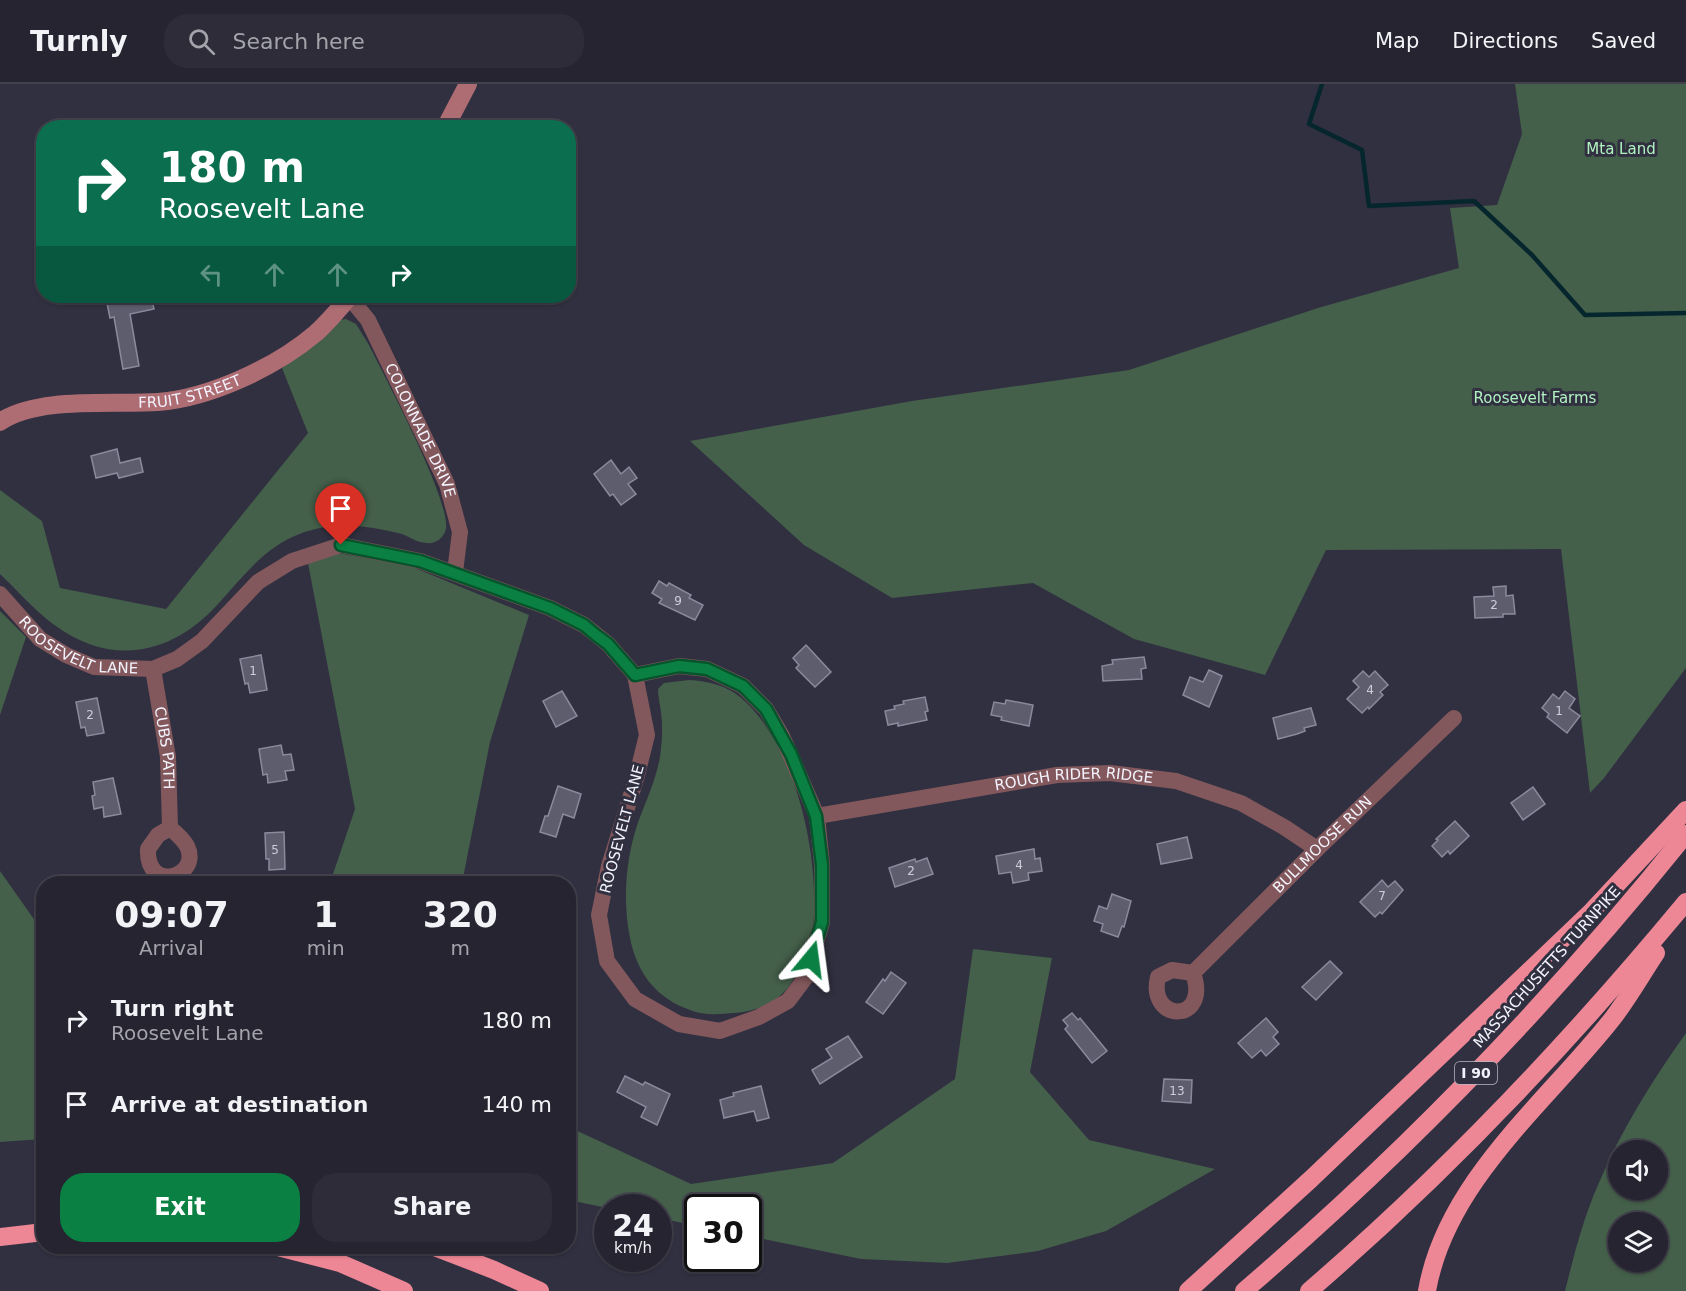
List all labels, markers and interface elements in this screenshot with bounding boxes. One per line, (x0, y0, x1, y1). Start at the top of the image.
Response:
search box (164, 14, 584, 68)
text: Turnly (30, 25, 128, 58)
icon: search (185, 25, 218, 58)
text: Search here (233, 29, 365, 54)
text: Map (1375, 29, 1419, 53)
text: Directions (1452, 29, 1558, 53)
text: Saved (1591, 29, 1656, 53)
park label: Mta Land (1586, 140, 1656, 158)
text: 180 m (159, 143, 305, 192)
icon: right (60, 144, 138, 222)
text: Roosevelt Lane (159, 193, 365, 224)
icon: left (195, 258, 228, 291)
icon: ahead (258, 258, 291, 291)
icon: ahead (321, 258, 354, 291)
icon: right (384, 258, 417, 291)
street label: COLONNADE DRIVE (381, 360, 459, 499)
street label: FRUIT STREET (138, 371, 245, 412)
park label: Roosevelt Farms (1474, 389, 1597, 407)
pin (315, 483, 366, 545)
icon: arrive (324, 492, 357, 525)
house number: 9 (674, 594, 682, 608)
house number: 2 (1490, 598, 1498, 612)
street label: ROOSEVELT LANE (15, 612, 138, 677)
house number: 1 (249, 664, 257, 678)
house number: 4 (1366, 683, 1374, 697)
house number: 1 (1555, 704, 1563, 718)
street label: CUBS PATH (151, 705, 178, 790)
house number: 2 (86, 708, 94, 722)
street label: ROOSEVELT LANE (596, 763, 648, 895)
street label: ROUGH RIDER RIDGE (993, 764, 1154, 795)
street label: BULLMOOSE RUN (1269, 792, 1376, 897)
house number: 5 (271, 843, 279, 857)
house number: 4 (1015, 858, 1023, 872)
house number: 2 (907, 864, 915, 878)
street label: MASSACHUSETTS TURNPIKE (1470, 883, 1624, 1051)
house number: 7 (1378, 889, 1386, 903)
text: 09:07 (114, 894, 229, 935)
text: 1 (313, 894, 338, 935)
text: 320 (423, 894, 498, 935)
position arrow (779, 927, 843, 991)
text: Arrival (139, 936, 204, 960)
text: min (307, 936, 345, 960)
text: m (451, 936, 470, 960)
text: Turn right (111, 996, 234, 1021)
icon: right (60, 1004, 93, 1037)
text: 180 m (482, 1008, 552, 1033)
text: Roosevelt Lane (111, 1021, 263, 1045)
road number: I 90 (1455, 1062, 1497, 1084)
house number: 13 (1169, 1084, 1185, 1098)
icon: arrive (60, 1088, 93, 1121)
text: Arrive at destination (111, 1092, 368, 1117)
text: 140 m (482, 1092, 552, 1117)
map controls (1608, 1140, 1668, 1272)
button: sound (1608, 1140, 1668, 1200)
button: Exit (60, 1173, 300, 1242)
button: Share (312, 1173, 552, 1242)
speed limit sign: 30 (684, 1194, 762, 1272)
text: 24 (612, 1208, 654, 1243)
button: layers (1608, 1212, 1668, 1272)
text: km/h (614, 1239, 652, 1257)

